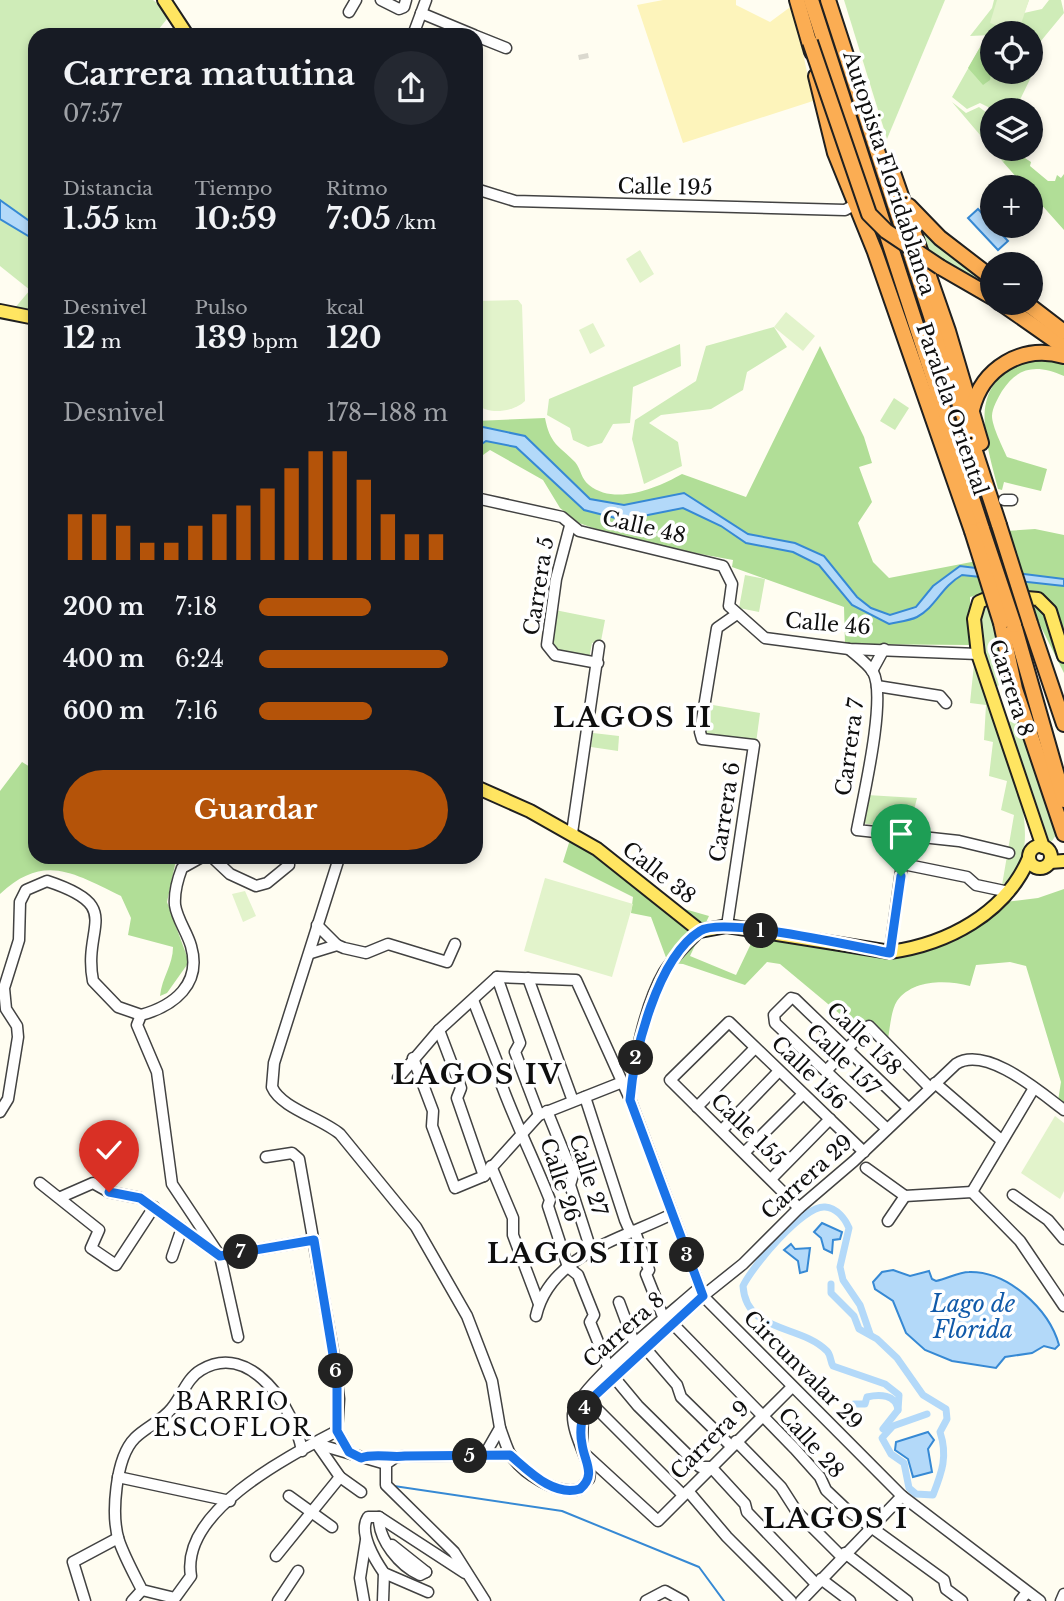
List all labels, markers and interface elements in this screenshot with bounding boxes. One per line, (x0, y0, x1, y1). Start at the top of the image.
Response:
map controls (980, 21, 1043, 315)
button: locate (980, 21, 1043, 84)
street label: Autopista Floridablanca (837, 47, 941, 299)
button: share (374, 51, 448, 125)
text: Carrera matutina (63, 54, 355, 94)
button: layers (980, 98, 1043, 161)
text: 07:57 (63, 100, 122, 128)
street label: Calle 195 (617, 173, 713, 201)
button: + (980, 175, 1043, 238)
text: Distancia (63, 177, 153, 200)
text: Tiempo (195, 177, 272, 200)
text: Ritmo (326, 177, 388, 200)
text: 1.55 (63, 200, 120, 237)
text: 10:59 (195, 200, 277, 237)
text: 7:05 (326, 200, 391, 237)
text: km (120, 211, 157, 234)
text: /km (391, 211, 436, 234)
button: − (980, 252, 1043, 315)
text: Desnivel (63, 296, 147, 319)
text: Pulso (195, 296, 248, 319)
text: kcal (326, 296, 364, 319)
text: 12 (63, 319, 96, 356)
text: 139 (195, 319, 247, 356)
text: 120 (326, 319, 382, 356)
street label: Paralela Oriental (910, 319, 994, 499)
text: m (96, 330, 121, 353)
text: bpm (247, 330, 298, 353)
text: Desnivel (63, 399, 165, 427)
text: 178–188 m (326, 399, 448, 427)
street label: Calle 48 (600, 505, 688, 549)
street label: Carrera 5 (518, 535, 560, 637)
text: 200 m (63, 593, 144, 621)
text: 7:18 (175, 593, 217, 621)
street label: Calle 46 (784, 607, 872, 641)
street label: Carrera 8 (983, 636, 1039, 740)
text: 400 m (63, 645, 145, 673)
text: 6:24 (175, 645, 224, 673)
street label: Carrera 7 (830, 696, 870, 797)
text: 600 m (63, 697, 145, 725)
text: 7:16 (175, 697, 218, 725)
district label: LAGOS II (553, 700, 713, 735)
street label: Carrera 6 (704, 760, 746, 864)
button: Guardar (63, 770, 448, 850)
pin (871, 804, 931, 876)
icon: arrive (882, 815, 920, 853)
street label: Calle 38 (617, 836, 701, 910)
pin: 1 (744, 914, 778, 948)
text: 1 (756, 919, 765, 942)
street label: Calle 158 (821, 997, 907, 1081)
street label: Calle 157 (801, 1019, 885, 1102)
street label: Calle 156 (766, 1031, 852, 1115)
pin: 2 (618, 1040, 654, 1076)
text: 2 (629, 1046, 642, 1069)
district label: LAGOS IV (393, 1057, 563, 1092)
street label: Calle 155 (705, 1088, 791, 1172)
pin (79, 1120, 139, 1192)
street label: Carrera 29 (756, 1129, 858, 1225)
icon: check (90, 1131, 128, 1169)
street label: Calle 27 (563, 1131, 613, 1219)
street label: Calle 26 (534, 1135, 586, 1225)
pin: 7 (224, 1234, 258, 1270)
district label: LAGOS III (487, 1236, 661, 1271)
pin: 3 (670, 1238, 704, 1272)
text: 7 (236, 1240, 245, 1263)
text: 3 (680, 1243, 693, 1266)
street label: Carrera 8 (578, 1287, 670, 1373)
water label: Lago de Florida (930, 1290, 1016, 1344)
street label: Circunvalar 29 (738, 1305, 868, 1435)
pin: 6 (318, 1354, 354, 1388)
text: 6 (329, 1359, 342, 1382)
district label: BARRIO ESCOFLOR (153, 1388, 313, 1442)
pin: 4 (568, 1390, 602, 1426)
street label: Carrera 9 (665, 1395, 755, 1485)
text: 4 (578, 1396, 591, 1419)
street label: Calle 28 (773, 1402, 849, 1484)
pin: 5 (452, 1438, 488, 1474)
text: 5 (464, 1444, 475, 1467)
district label: LAGOS I (763, 1501, 909, 1536)

